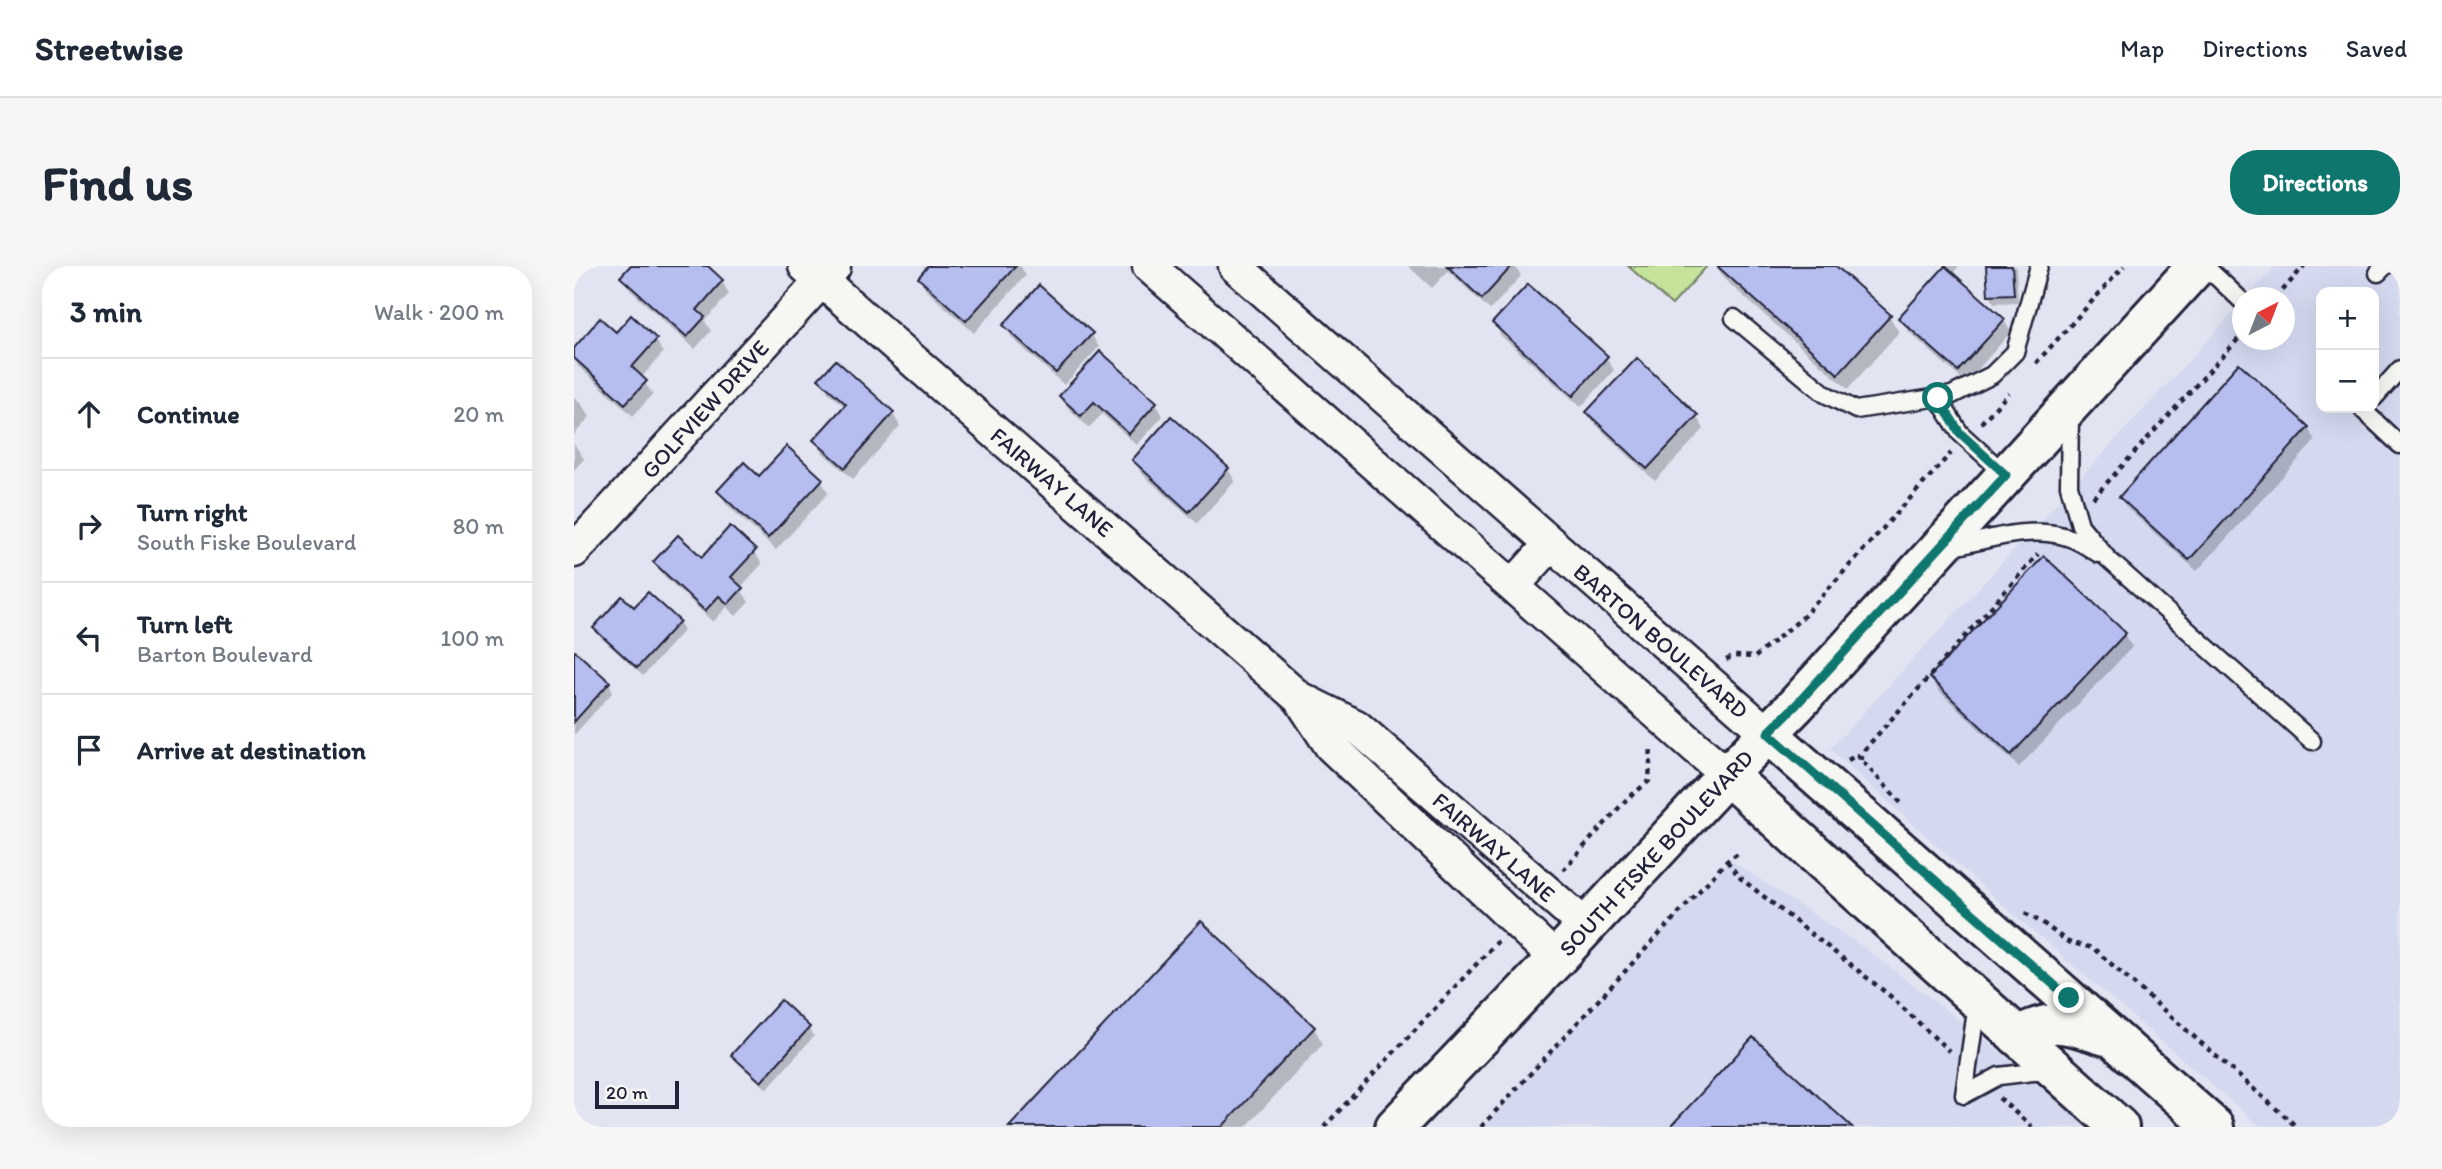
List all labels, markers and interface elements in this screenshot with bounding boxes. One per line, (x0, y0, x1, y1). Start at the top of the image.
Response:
text: Streetwise (35, 29, 184, 68)
text: Map (2120, 34, 2164, 63)
text: Directions (2202, 34, 2308, 63)
text: Saved (2346, 34, 2407, 63)
button: Directions (2230, 150, 2400, 215)
text: Find us (42, 153, 193, 212)
north arrow (2232, 287, 2295, 350)
map controls (2316, 287, 2379, 413)
button: + (2316, 287, 2379, 350)
text: 3 min (70, 293, 142, 330)
text: Walk · 200 m (374, 298, 504, 326)
street label: GOLFVIEW DRIVE (635, 334, 775, 484)
button: − (2316, 350, 2379, 413)
route start (1922, 382, 1953, 413)
icon: ahead (70, 395, 108, 433)
text: Continue (137, 398, 240, 430)
text: 20 m (453, 400, 504, 428)
street label: FAIRWAY LANE (985, 421, 1119, 543)
text: Turn right (137, 496, 248, 528)
icon: right (70, 507, 108, 545)
text: 80 m (453, 512, 504, 540)
text: South Fiske Boulevard (137, 528, 356, 556)
street label: BARTON BOULEVARD (1568, 557, 1754, 725)
text: Turn left (137, 608, 233, 640)
icon: left (70, 619, 108, 657)
text: 100 m (440, 624, 504, 652)
text: Barton Boulevard (137, 640, 313, 668)
icon: arrive (70, 731, 108, 769)
text: Arrive at destination (137, 734, 366, 766)
street label: SOUTH FISKE BOULEVARD (1553, 744, 1759, 962)
street label: FAIRWAY LANE (1427, 786, 1561, 908)
route end (2053, 982, 2084, 1013)
scale bar (595, 1078, 679, 1110)
text: 20 m (606, 1081, 648, 1104)

